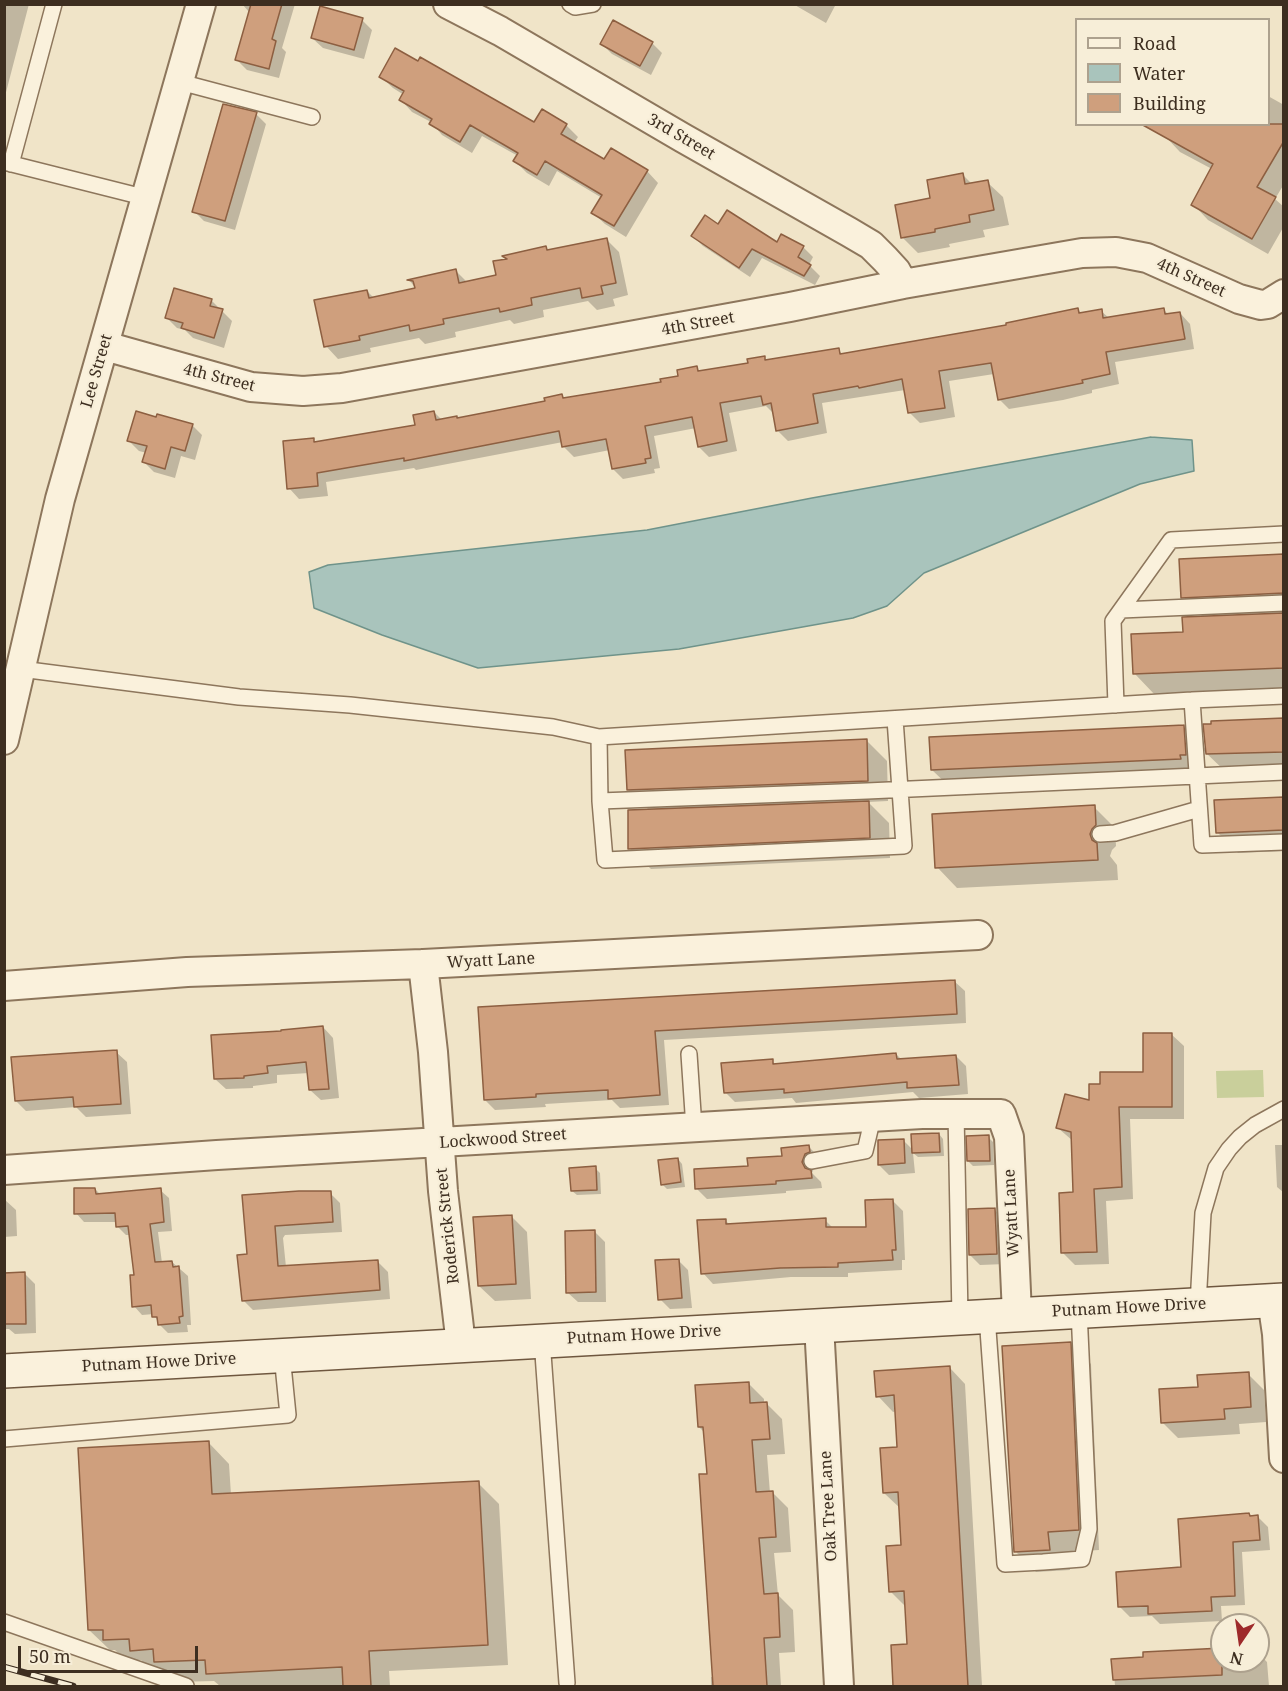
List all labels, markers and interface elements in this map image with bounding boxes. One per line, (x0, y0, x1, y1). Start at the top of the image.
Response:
legend (1075, 18, 1270, 126)
text: Road (1133, 31, 1176, 55)
text: Water (1133, 61, 1185, 85)
text: Building (1133, 91, 1206, 115)
street label: 3rd Street (644, 110, 718, 164)
street label: 4th Street (1154, 254, 1228, 302)
street label: 4th Street (660, 308, 736, 340)
street label: Lee Street (77, 332, 117, 410)
street label: 4th Street (181, 360, 257, 396)
street label: Wyatt Lane (447, 949, 535, 973)
street label: Lockwood Street (439, 1125, 567, 1153)
street label: Roderick Street (432, 1167, 464, 1285)
street label: Wyatt Lane (1000, 1169, 1024, 1257)
street label: Putnam Howe Drive (1051, 1294, 1207, 1322)
street label: Putnam Howe Drive (566, 1321, 722, 1349)
street label: Putnam Howe Drive (81, 1349, 237, 1377)
street label: Oak Tree Lane (817, 1450, 841, 1562)
north arrow (1210, 1613, 1270, 1673)
scale bar (21, 1634, 201, 1672)
text: 50 m (29, 1644, 71, 1668)
text: N (1228, 1646, 1245, 1671)

